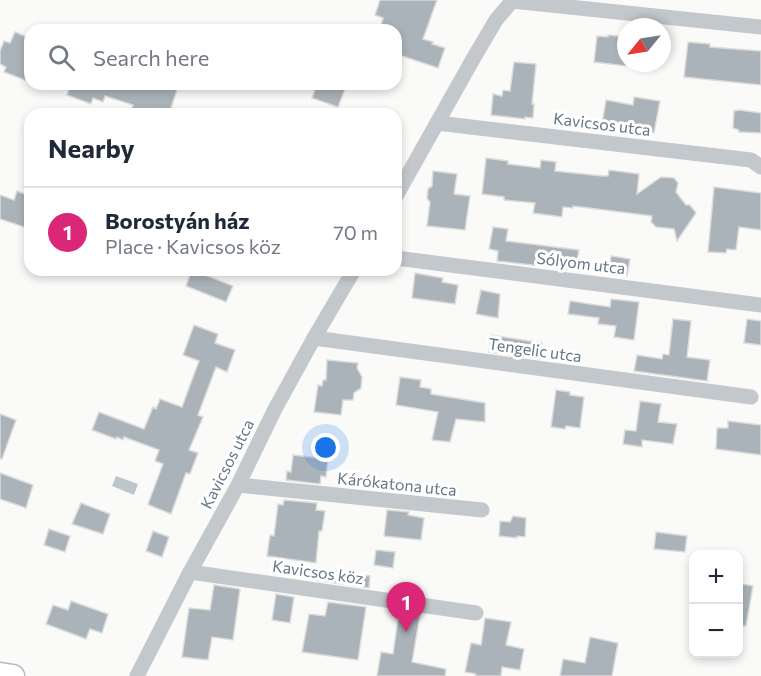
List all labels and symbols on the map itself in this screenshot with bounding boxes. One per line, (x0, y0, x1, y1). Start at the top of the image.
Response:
north arrow (617, 18, 671, 72)
street label: Kavicsos utca (552, 108, 652, 139)
street label: Sólyom utca (536, 248, 627, 277)
street label: Tengelic utca (487, 334, 583, 365)
street label: Kavicsos utca (196, 416, 257, 512)
your location (311, 433, 340, 462)
street label: Kárókatona utca (336, 468, 458, 499)
street label: Kavicsos köz (271, 556, 365, 587)
pin: 1 (386, 582, 426, 632)

